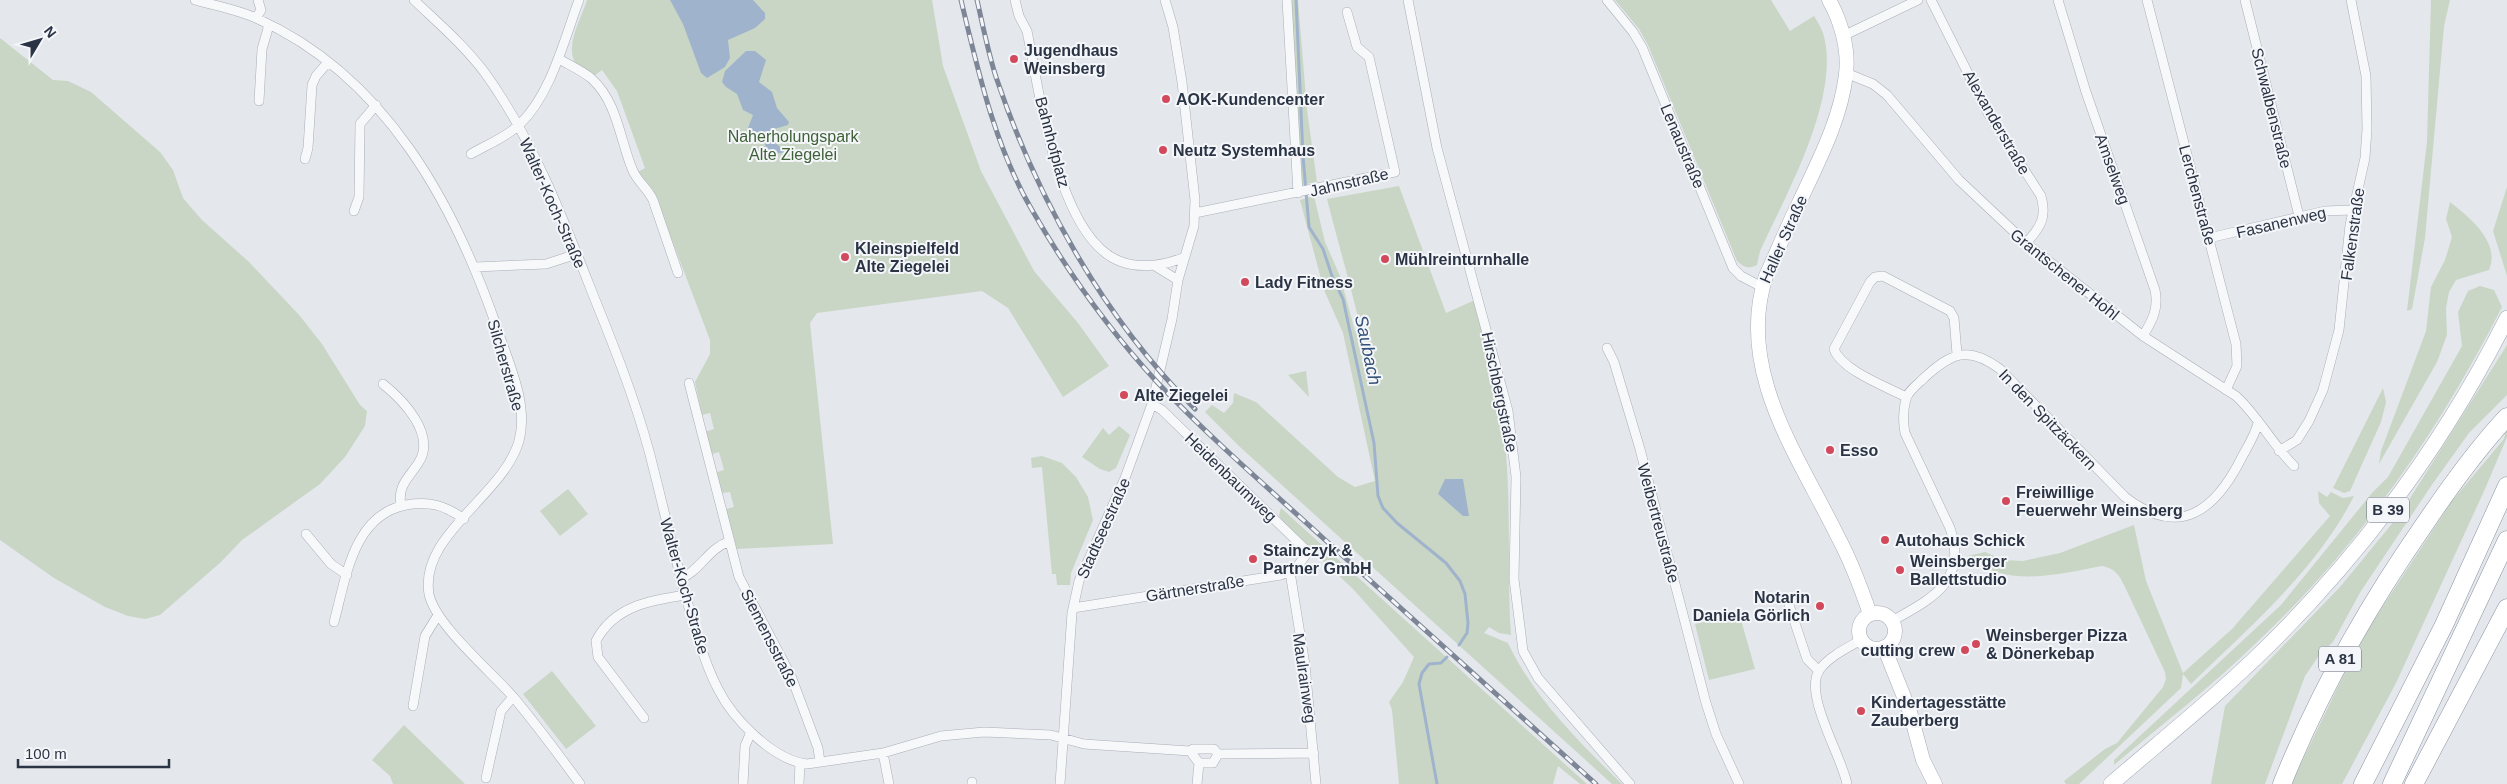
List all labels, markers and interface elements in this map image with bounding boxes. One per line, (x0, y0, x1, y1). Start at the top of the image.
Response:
north arrow (15, 15, 65, 65)
text: N (41, 23, 60, 41)
place label: Jugendhaus Weinsberg (1024, 42, 1118, 77)
street label: Schwalbenstraße (2248, 46, 2295, 170)
marker: Jugendhaus Weinsberg (1008, 53, 1020, 65)
street label: Alexanderstraße (1960, 67, 2033, 177)
place label: AOK-Kundencenter (1176, 91, 1324, 108)
marker: AOK-Kundencenter (1160, 93, 1172, 105)
street label: Bahnhofplatz (1032, 95, 1073, 189)
street label: Lenaustraße (1657, 102, 1708, 191)
park label: Naherholungspark Alte Ziegelei (728, 128, 859, 163)
street label: Amselweg (2092, 132, 2133, 207)
street label: Walter-Koch-Straße (516, 135, 589, 271)
place label: Neutz Systemhaus (1173, 142, 1315, 159)
street label: Lerchenstraße (2176, 143, 2219, 247)
marker: Neutz Systemhaus (1157, 144, 1169, 156)
street label: Jahnstraße (1308, 165, 1390, 200)
street label: Falkenstraße (2338, 187, 2367, 281)
street label: Haller Straße (1757, 193, 1810, 286)
street label: Fasanenweg (2235, 204, 2328, 241)
street label: Grantschener Hohl (2007, 226, 2122, 323)
place label: Kleinspielfeld Alte Ziegelei (855, 240, 959, 275)
marker: Kleinspielfeld Alte Ziegelei (839, 251, 851, 263)
place label: Mühlreinturnhalle (1395, 251, 1529, 268)
marker: Mühlreinturnhalle (1379, 253, 1391, 265)
place label: Lady Fitness (1255, 274, 1353, 291)
marker: Lady Fitness (1239, 276, 1251, 288)
water label: Saubach (1351, 313, 1385, 387)
street label: Silcherstraße (484, 317, 527, 413)
street label: Hirschbergstraße (1478, 330, 1521, 454)
street label: In den Spitzäckern (1995, 366, 2100, 473)
place label: Alte Ziegelei (1134, 387, 1228, 404)
marker: Alte Ziegelei (1118, 389, 1130, 401)
street label: Heidenbaumweg (1182, 430, 1280, 525)
place label: Esso (1840, 442, 1878, 459)
marker: Esso (1824, 444, 1836, 456)
street label: Weibertreustraße (1634, 461, 1683, 585)
street label: Stadtseestraße (1074, 475, 1133, 581)
place label: Freiwillige Feuerwehr Weinsberg (2016, 484, 2183, 519)
marker: Freiwillige Feuerwehr Weinsberg (2000, 495, 2012, 507)
road number: B 39 (2367, 498, 2409, 522)
street label: Walter-Koch-Straße (657, 516, 712, 656)
place label: Autohaus Schick (1895, 532, 2025, 549)
marker: Autohaus Schick (1879, 534, 1891, 546)
place label: Stainczyk & Partner GmbH (1263, 542, 1371, 577)
marker: Stainczyk & Partner GmbH (1247, 553, 1259, 565)
place label: Weinsberger Ballettstudio (1910, 553, 2007, 588)
marker: Weinsberger Ballettstudio (1894, 564, 1906, 576)
street label: Gärtnerstraße (1145, 572, 1246, 605)
street label: Siemensstraße (738, 586, 802, 690)
place label: Notarin Daniela Görlich (1693, 589, 1810, 624)
marker: Notarin Daniela Görlich (1814, 600, 1826, 612)
place label: Weinsberger Pizza & Dönerkebap (1986, 627, 2127, 662)
street label: Maulrainweg (1290, 632, 1319, 724)
marker: Weinsberger Pizza & Dönerkebap (1970, 638, 1982, 650)
place label: cutting crew (1861, 642, 1956, 659)
marker: cutting crew (1959, 644, 1971, 656)
road number: A 81 (2319, 646, 2361, 672)
place label: Kindertagesstätte Zauberberg (1871, 694, 2006, 729)
marker: Kindertagesstätte Zauberberg (1855, 705, 1867, 717)
scale bar (18, 736, 169, 768)
text: 100 m (25, 745, 67, 762)

